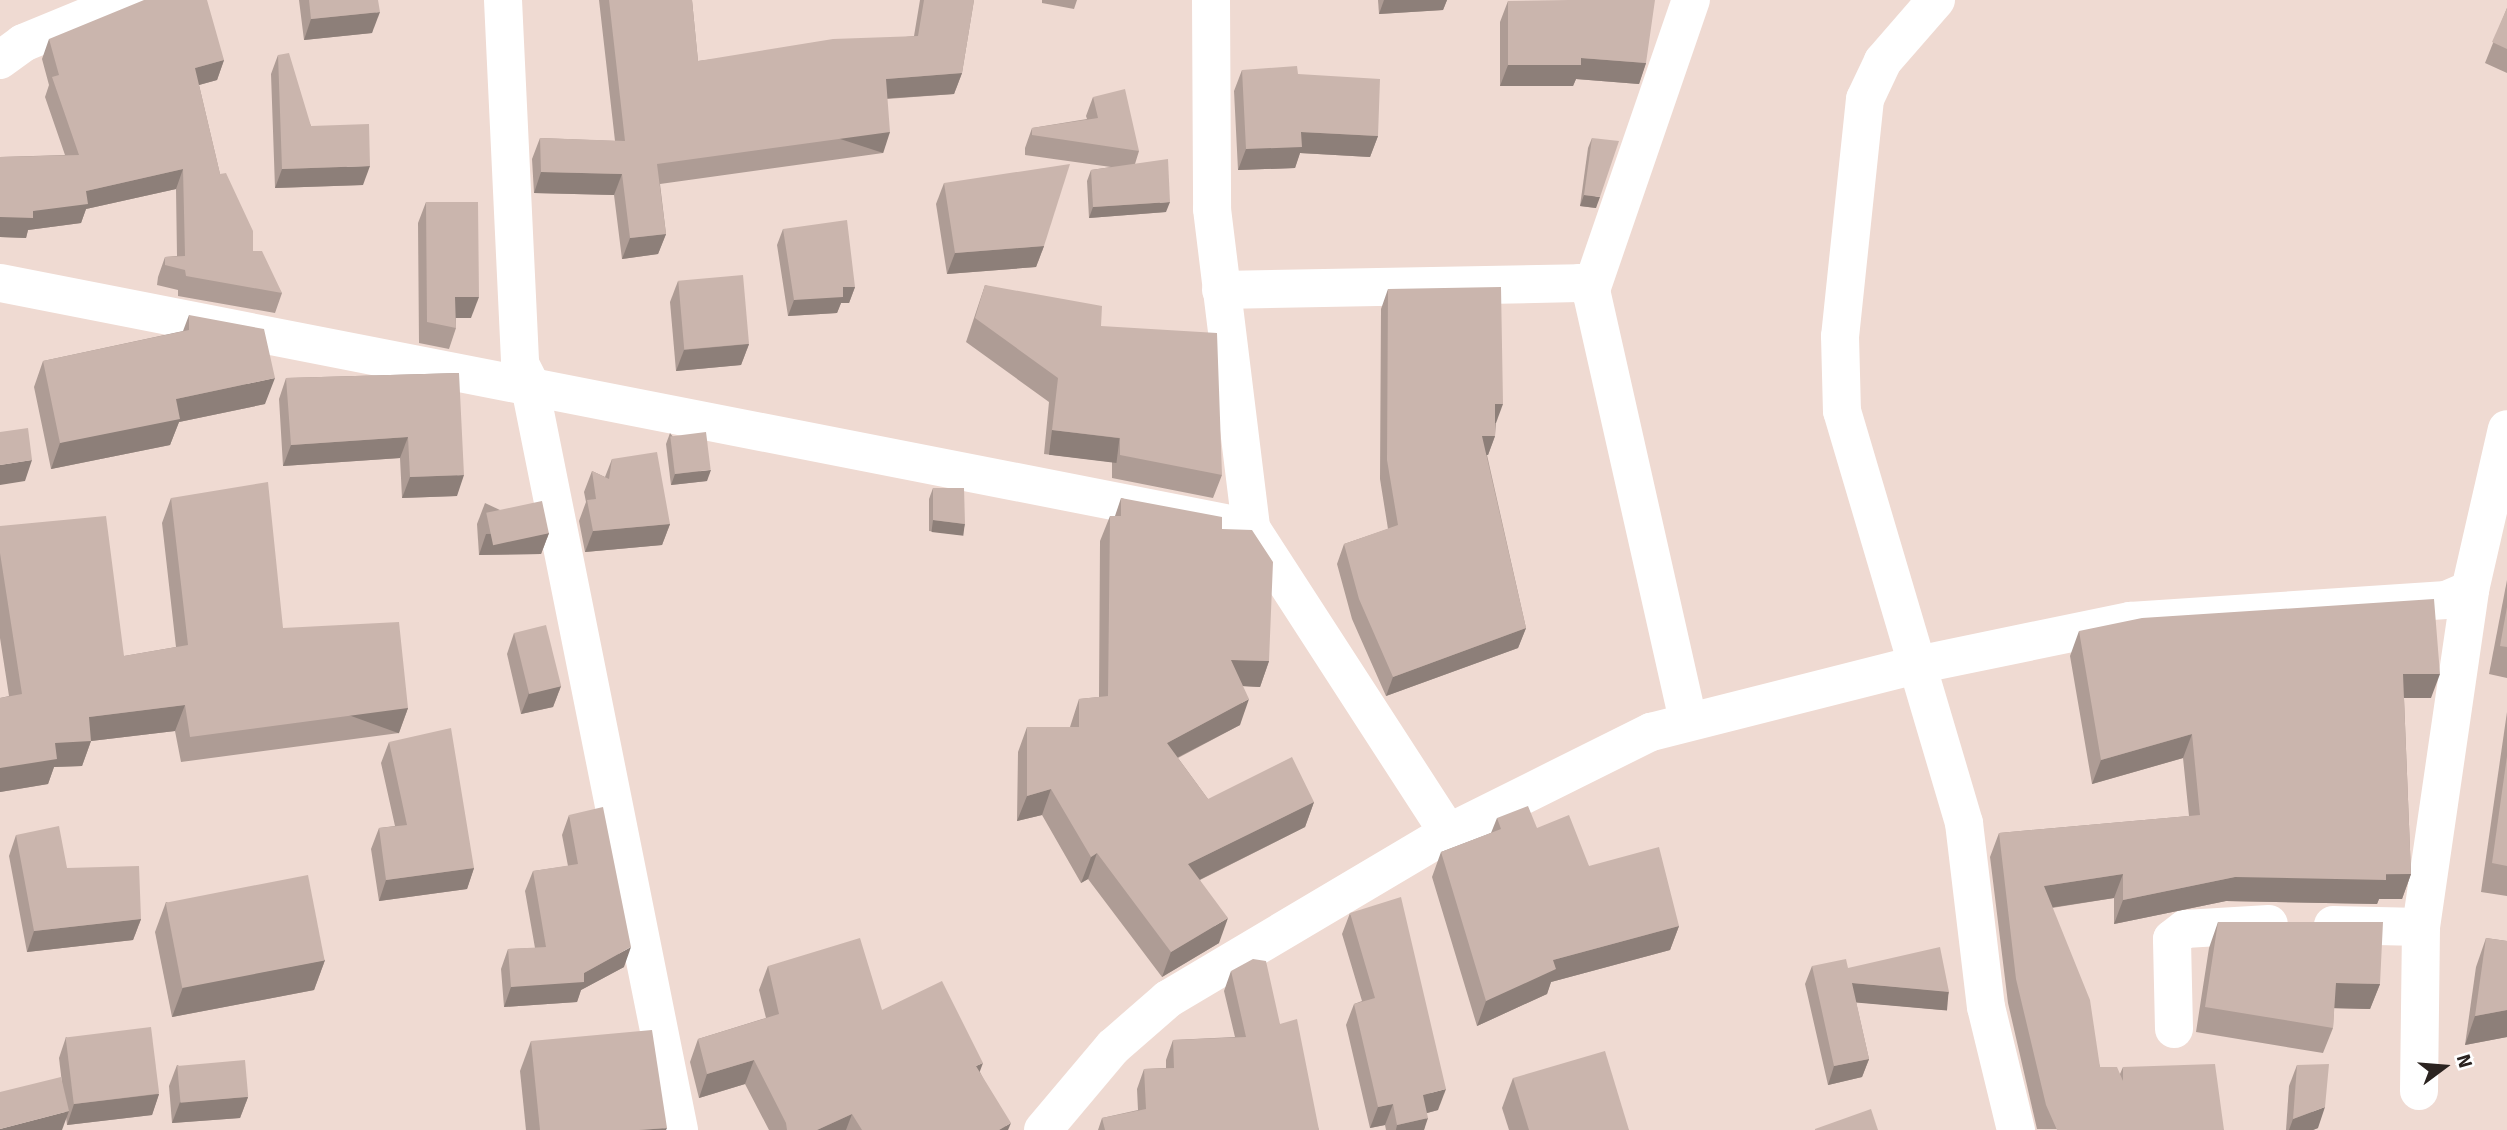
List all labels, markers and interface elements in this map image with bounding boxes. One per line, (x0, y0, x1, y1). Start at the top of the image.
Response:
north arrow (2409, 1032, 2479, 1102)
text: N (2451, 1052, 2478, 1071)

